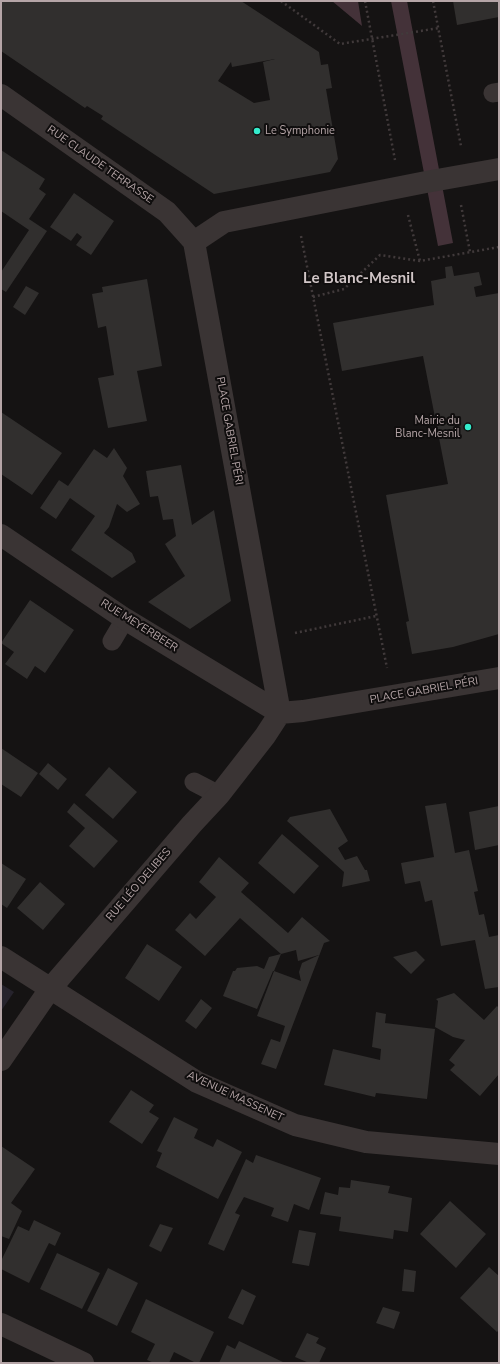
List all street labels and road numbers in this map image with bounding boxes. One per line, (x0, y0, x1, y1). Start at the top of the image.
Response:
street label: RUE CLAUDE TERRASSE (44, 123, 156, 207)
street label: PLACE GABRIEL PÉRI (213, 376, 245, 486)
street label: RUE MEYERBEER (98, 597, 180, 655)
street label: PLACE GABRIEL PÉRI (369, 675, 479, 707)
street label: RUE LÉO DELIBES (104, 846, 174, 924)
street label: AVENUE MASSENET (185, 1069, 285, 1125)

